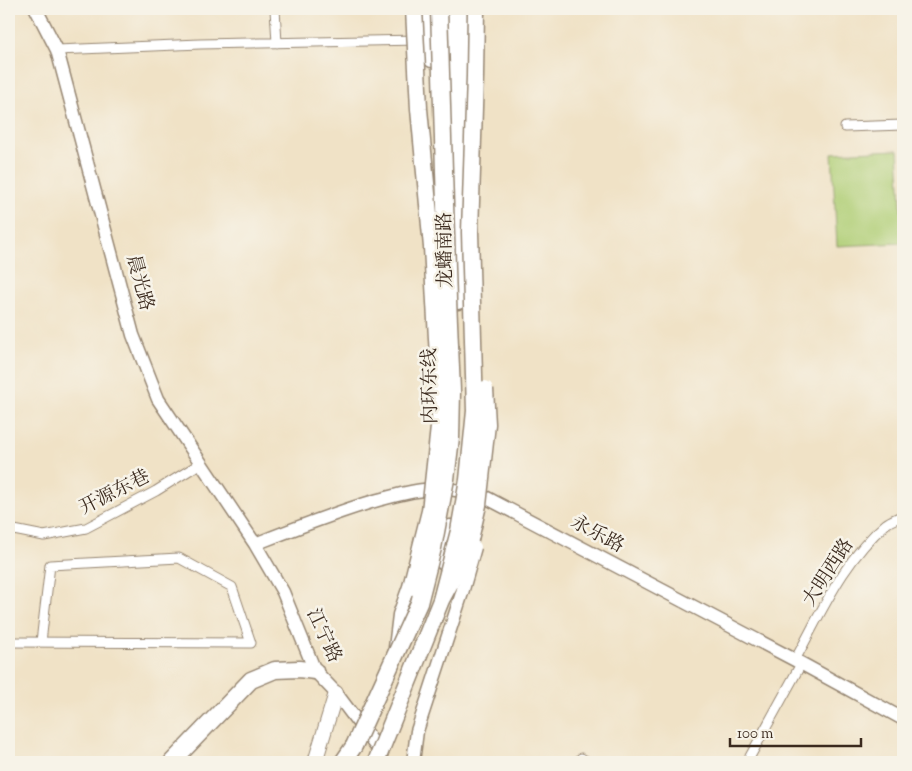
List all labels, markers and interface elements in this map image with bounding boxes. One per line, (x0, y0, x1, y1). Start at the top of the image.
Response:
street label: 龙蟠南路 (432, 212, 460, 288)
street label: 晨光路 (119, 252, 159, 314)
street label: 内环东线 (417, 348, 445, 424)
street label: 开源东巷 (75, 464, 155, 522)
street label: 永乐路 (565, 510, 629, 560)
street label: 大明西路 (797, 534, 861, 612)
street label: 江宁路 (299, 604, 347, 668)
scale bar (730, 716, 861, 748)
text: 100 m (737, 724, 774, 745)

